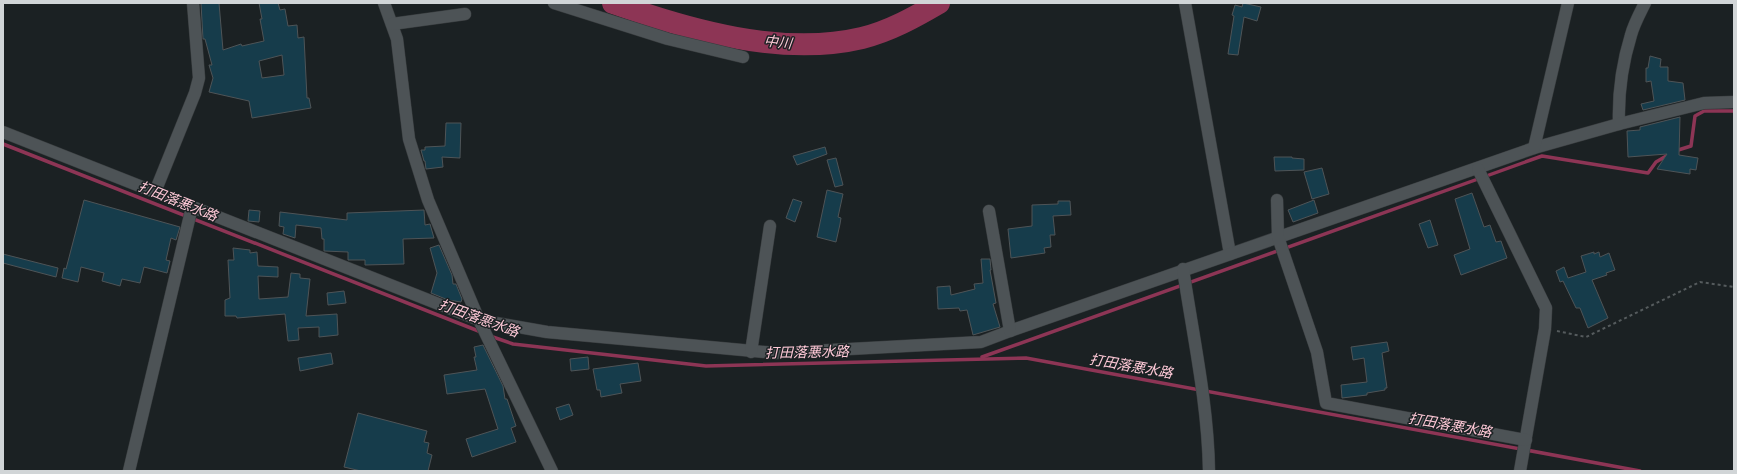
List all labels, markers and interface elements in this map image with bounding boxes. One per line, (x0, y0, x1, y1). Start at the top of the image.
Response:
water label: 中川 (763, 33, 795, 53)
water label: 打田落悪水路 (136, 178, 221, 225)
water label: 打田落悪水路 (436, 296, 522, 341)
water label: 打田落悪水路 (765, 343, 850, 362)
water label: 打田落悪水路 (1088, 351, 1175, 382)
water label: 打田落悪水路 (1407, 410, 1494, 441)

